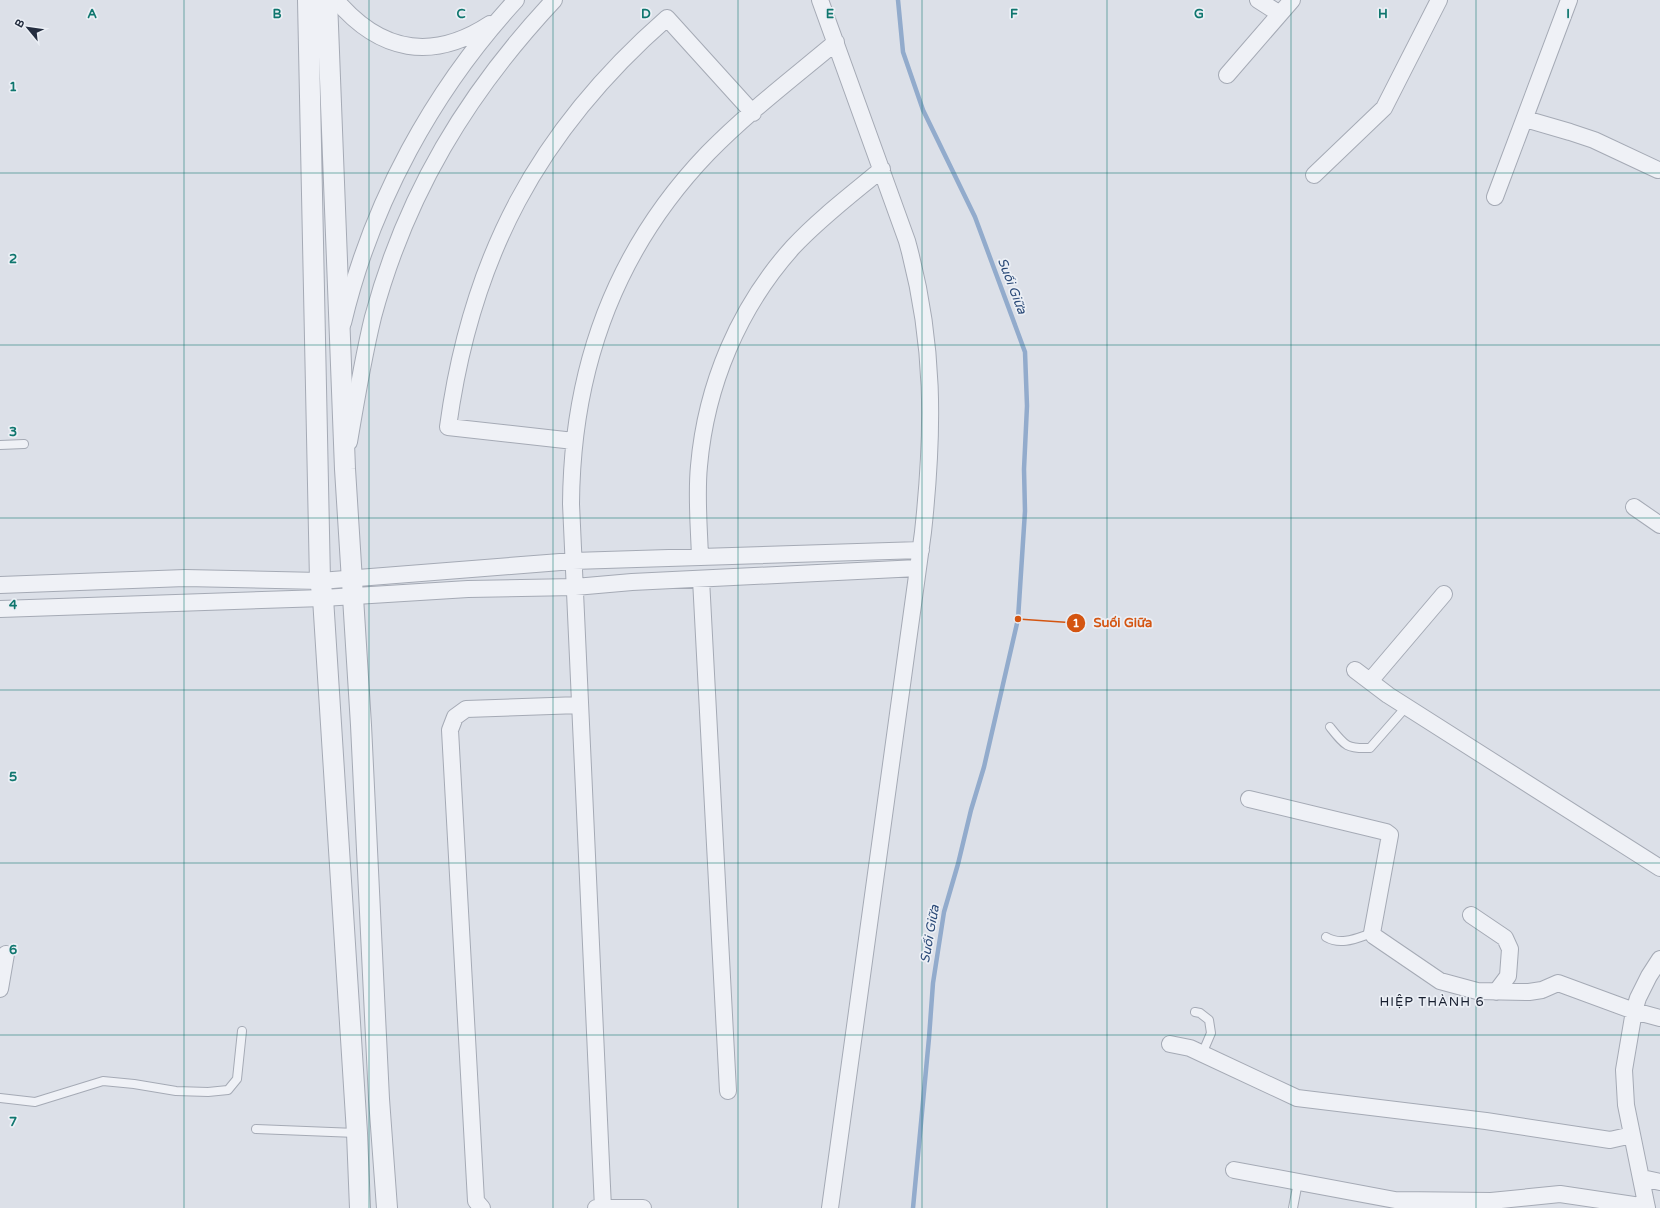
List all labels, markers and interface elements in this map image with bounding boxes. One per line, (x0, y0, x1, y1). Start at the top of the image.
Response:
text: A (87, 6, 97, 22)
text: B (272, 6, 282, 22)
text: C (456, 6, 466, 22)
text: D (641, 6, 651, 22)
text: E (826, 6, 834, 22)
text: F (1010, 6, 1018, 22)
text: G (1194, 6, 1204, 22)
text: H (1378, 6, 1388, 22)
text: I (1566, 6, 1570, 22)
north arrow (8, 8, 48, 48)
text: B (12, 17, 27, 30)
text: 1 (9, 79, 17, 95)
text: 2 (9, 251, 17, 267)
water label: Suối Giữa (994, 256, 1030, 317)
text: 3 (9, 424, 17, 440)
text: 4 (9, 597, 18, 613)
callout: Suối Giữa (1066, 610, 1161, 635)
text: Suối Giữa (1094, 615, 1152, 631)
text: 1 (1072, 616, 1080, 630)
text: 5 (9, 769, 17, 785)
water label: Suối Giữa (917, 903, 943, 964)
text: 6 (9, 942, 17, 958)
district label: HIỆP THÀNH 6 (1379, 994, 1485, 1010)
text: 7 (9, 1114, 17, 1130)

